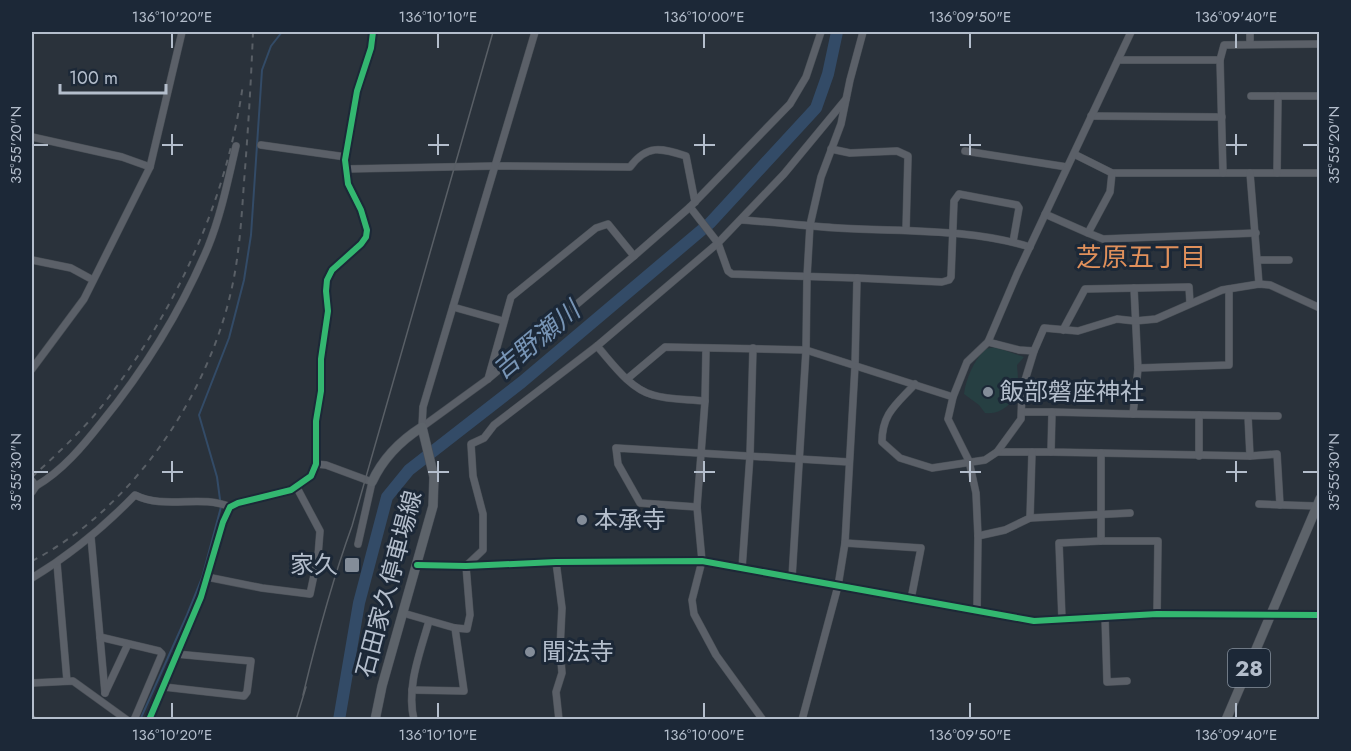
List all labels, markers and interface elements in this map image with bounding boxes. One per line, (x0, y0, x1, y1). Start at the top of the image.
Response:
text: 136°10'20"E (132, 6, 212, 28)
text: 136°10'10"E (399, 6, 477, 28)
text: 136°10'00"E (663, 6, 745, 28)
text: 136°09'50"E (929, 6, 1011, 28)
text: 136°09'40"E (1195, 6, 1277, 28)
scale bar (60, 57, 166, 95)
text: 100 m (69, 65, 118, 91)
text: 35°55'20"N (5, 106, 27, 184)
text: 35°55'20"N (1323, 106, 1345, 184)
district label: 芝原五丁目 (1076, 238, 1206, 276)
water label: 吉野瀬川 (484, 290, 590, 388)
place label: 飯部磐座神社 (1000, 374, 1144, 409)
marker: 飯部磐座神社 (981, 385, 995, 399)
text: 35°55'30"N (5, 433, 27, 511)
text: 35°55'30"N (1323, 433, 1345, 511)
street label: 石田家久停車場線 (347, 487, 430, 681)
place label: 本承寺 (594, 502, 666, 537)
marker: 本承寺 (575, 513, 589, 527)
place label: 家久 (290, 547, 338, 582)
marker: 家久 (343, 556, 361, 574)
place label: 聞法寺 (542, 634, 614, 669)
marker: 聞法寺 (523, 645, 537, 659)
road number: 28 (1228, 649, 1270, 687)
text: 136°10'20"E (132, 724, 212, 746)
text: 136°10'10"E (399, 724, 477, 746)
text: 136°10'00"E (663, 724, 745, 746)
text: 136°09'50"E (929, 724, 1011, 746)
text: 136°09'40"E (1195, 724, 1277, 746)

